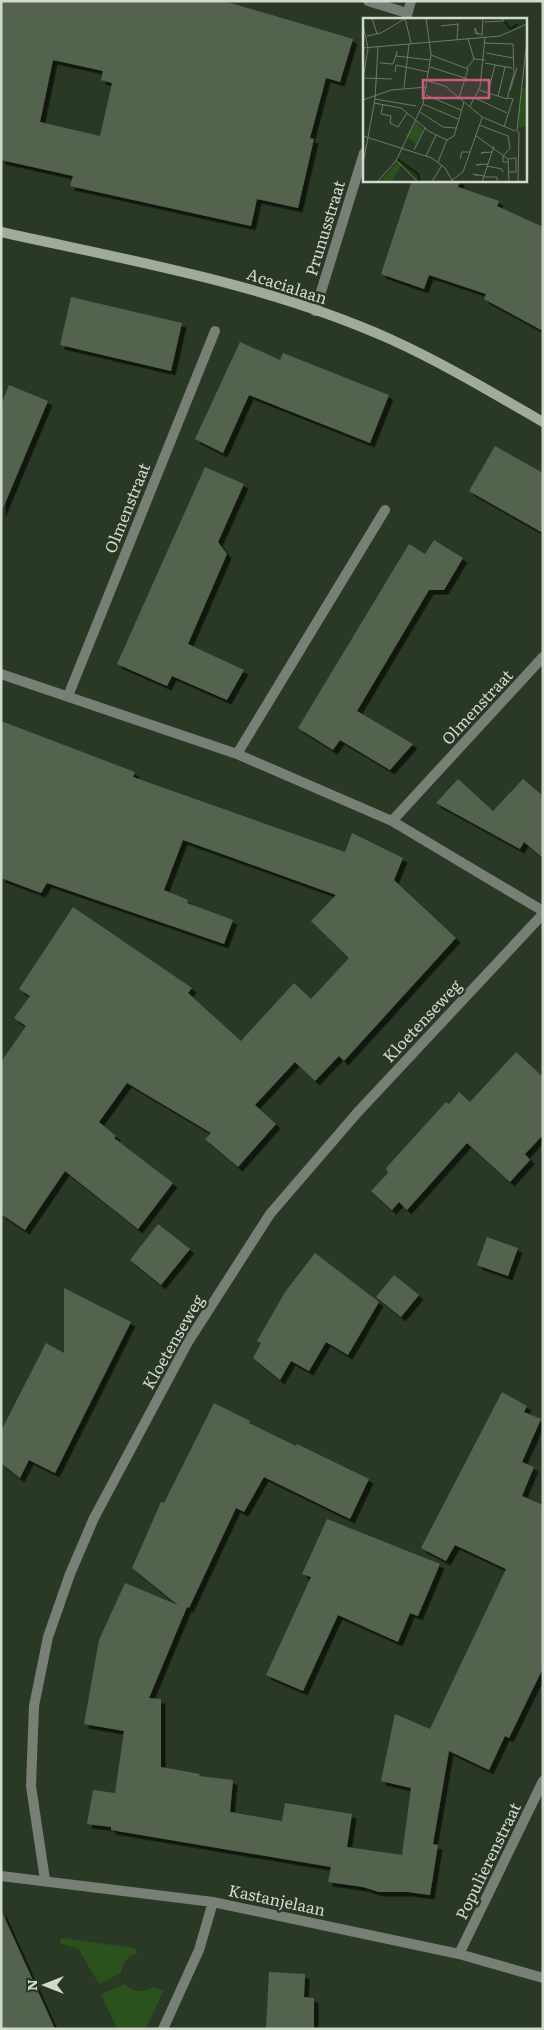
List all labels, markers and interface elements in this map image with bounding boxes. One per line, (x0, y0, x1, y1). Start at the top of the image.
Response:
inset map (363, 18, 526, 181)
street label: Prunusstraat (298, 176, 350, 279)
street label: Acacialaan (244, 261, 331, 309)
street label: Olmenstraat (97, 458, 155, 556)
street label: Olmenstraat (435, 663, 518, 749)
street label: Kloetenseweg (376, 973, 466, 1067)
street label: Kloetenseweg (135, 1290, 209, 1393)
street label: Populierenstraat (448, 1797, 526, 1923)
street label: Kastanjelaan (227, 1877, 328, 1921)
north arrow (20, 1960, 70, 2010)
text: N (21, 1979, 41, 1991)

